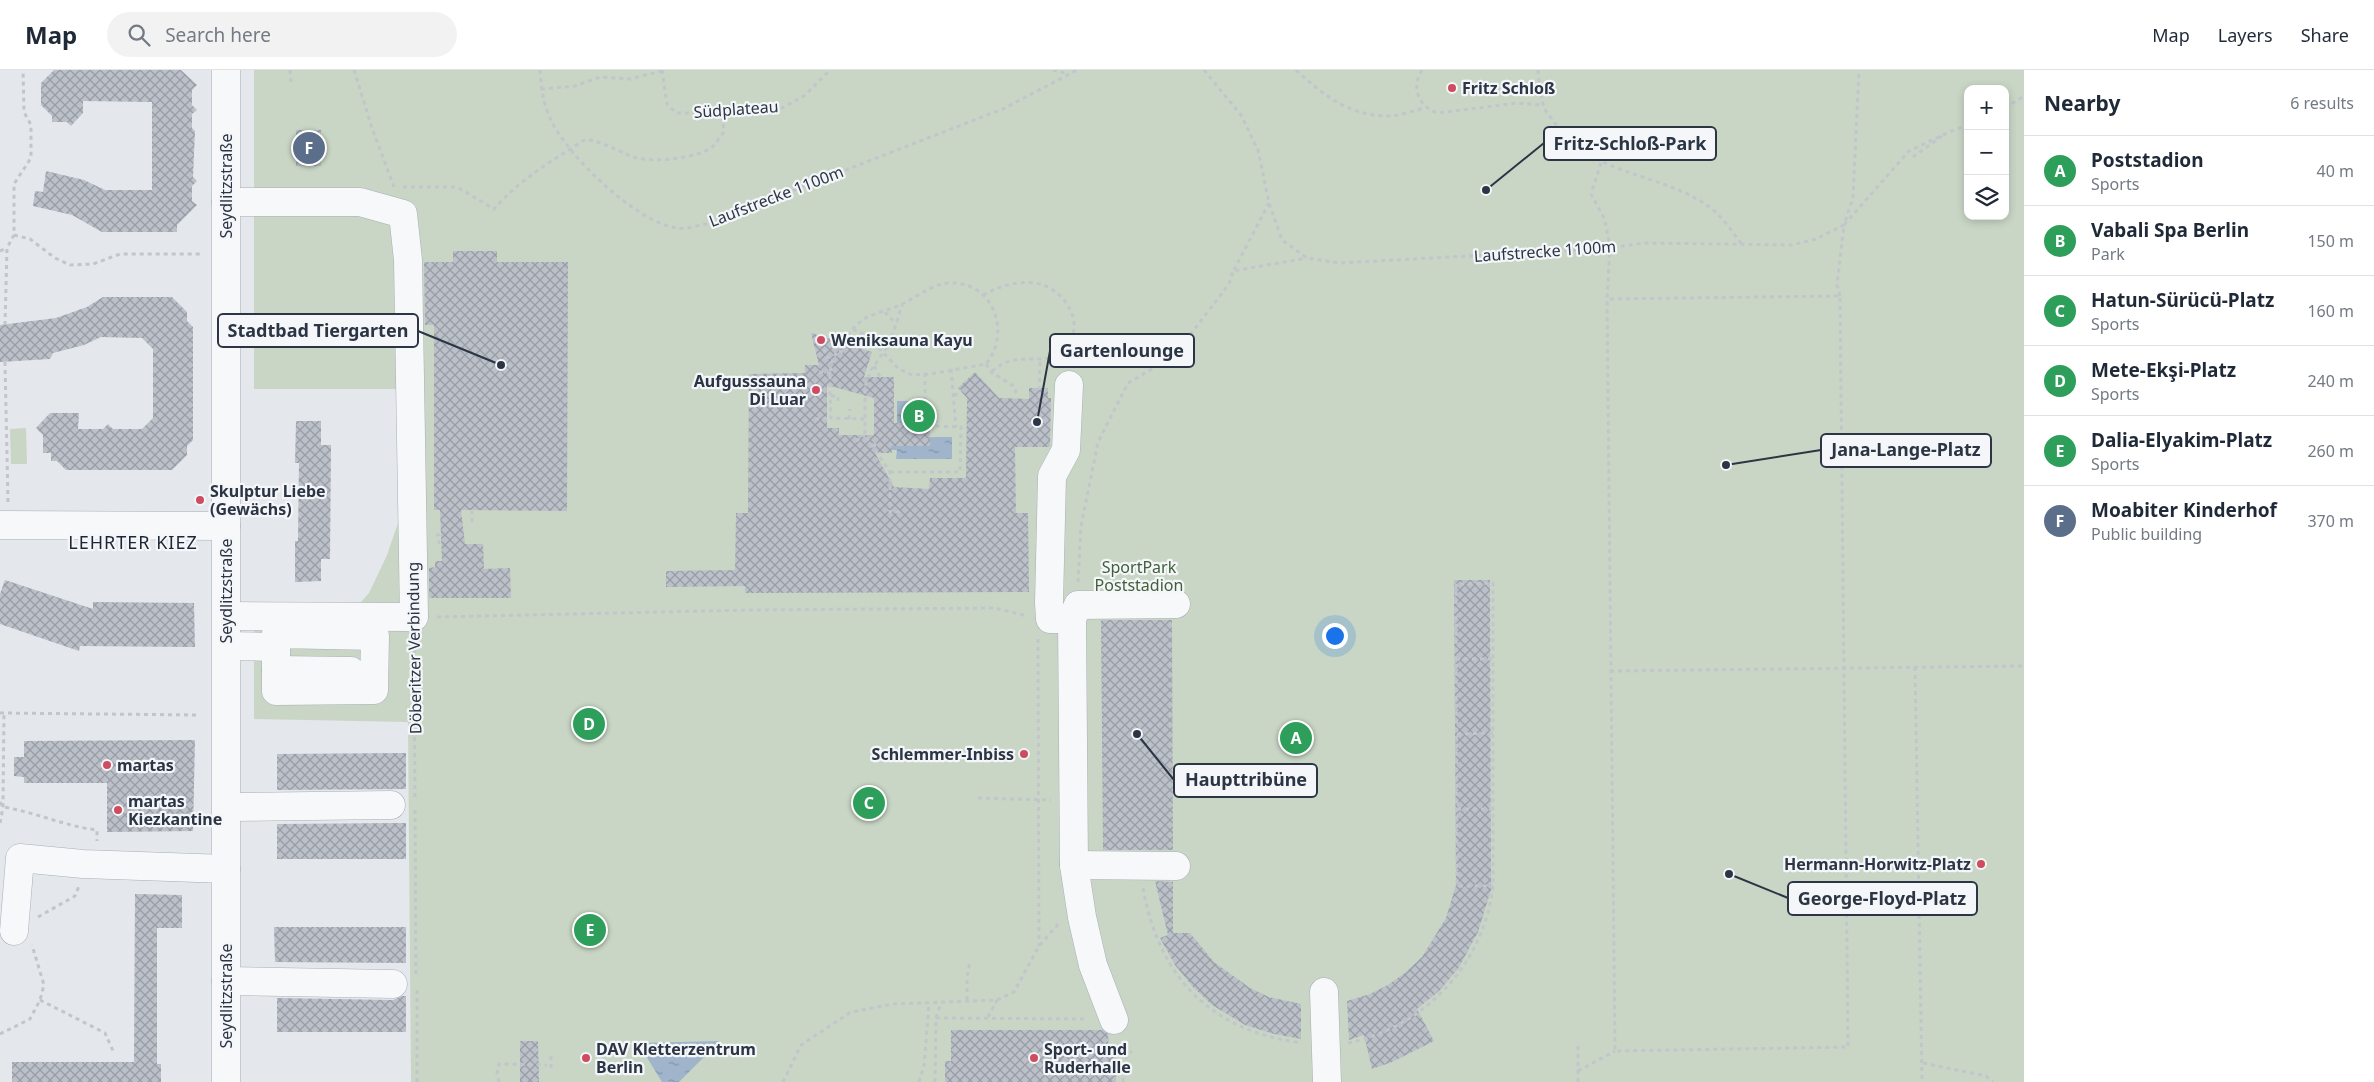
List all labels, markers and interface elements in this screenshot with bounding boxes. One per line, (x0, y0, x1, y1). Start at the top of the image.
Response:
search box (107, 12, 457, 57)
text: Map (25, 18, 77, 51)
icon: search (125, 21, 153, 49)
text: Search here (165, 22, 271, 48)
text: Map (2152, 23, 2190, 47)
text: Layers (2218, 23, 2273, 47)
text: Share (2301, 23, 2349, 47)
place label: Fritz Schloß (1462, 77, 1555, 99)
marker: Fritz Schloß (1446, 82, 1458, 94)
map controls (1964, 85, 2009, 220)
button: + (1964, 85, 2009, 130)
text: Nearby (2044, 89, 2120, 117)
text: 6 results (2290, 92, 2354, 114)
street label: Südplateau (693, 95, 779, 123)
callout: Fritz-Schloß-Park (1544, 127, 1716, 160)
pin: F (293, 129, 325, 167)
button: − (1964, 130, 2009, 175)
text: Fritz-Schloß-Park (1554, 131, 1707, 155)
street label: Seydlitzstraße (215, 134, 237, 238)
text: Poststadion (2091, 147, 2204, 173)
street label: Laufstrecke 1100m (706, 160, 846, 232)
text: A (2054, 160, 2066, 182)
text: 40 m (2317, 160, 2354, 182)
text: Sports (2091, 173, 2139, 195)
button: layers (1964, 175, 2009, 220)
text: Vabali Spa Berlin (2091, 217, 2249, 243)
text: B (2055, 230, 2065, 252)
text: 150 m (2307, 230, 2354, 252)
street label: Laufstrecke 1100m (1473, 235, 1617, 267)
text: Park (2091, 243, 2125, 265)
text: Hatun-Sürücü-Platz (2091, 287, 2274, 313)
text: C (2055, 300, 2065, 322)
text: 160 m (2307, 300, 2354, 322)
text: Sports (2091, 313, 2139, 335)
callout: Stadtbad Tiergarten (218, 314, 418, 347)
text: Stadtbad Tiergarten (228, 318, 408, 342)
place label: Weniksauna Kayu (831, 329, 973, 351)
marker: Weniksauna Kayu (815, 334, 827, 346)
callout: Gartenlounge (1050, 334, 1194, 367)
text: Gartenlounge (1060, 338, 1184, 362)
text: Mete-Ekşi-Platz (2091, 357, 2236, 383)
place label: Aufgusssauna Di Luar (694, 370, 806, 410)
text: D (2054, 370, 2066, 392)
text: 240 m (2307, 370, 2354, 392)
text: Sports (2091, 383, 2139, 405)
marker: Aufgusssauna Di Luar (810, 384, 822, 396)
pin: B (903, 397, 935, 435)
text: Dalia-Elyakim-Platz (2091, 427, 2272, 453)
callout: Jana-Lange-Platz (1821, 434, 1991, 467)
text: Jana-Lange-Platz (1829, 437, 1981, 461)
text: E (2056, 440, 2064, 462)
text: 260 m (2307, 440, 2354, 462)
text: Sports (2091, 453, 2139, 475)
place label: Skulptur Liebe (Gewächs) (210, 480, 326, 520)
marker: Skulptur Liebe (Gewächs) (194, 494, 206, 506)
text: Moabiter Kinderhof (2091, 497, 2277, 523)
text: F (2056, 510, 2064, 532)
text: 370 m (2307, 510, 2354, 532)
text: Public building (2091, 523, 2202, 545)
district label: LEHRTER KIEZ (68, 530, 198, 554)
street label: Seydlitzstraße (215, 539, 237, 643)
park label: SportPark Poststadion (1095, 556, 1183, 596)
street label: Döberitzer Verbindung (401, 562, 427, 734)
your location (1322, 623, 1348, 649)
pin: D (573, 705, 605, 743)
pin: A (1280, 719, 1312, 757)
place label: Schlemmer-Inbiss (872, 743, 1014, 765)
marker: Schlemmer-Inbiss (1018, 748, 1030, 760)
place label: martas (117, 754, 174, 776)
marker: martas (101, 759, 113, 771)
callout: Haupttribüne (1174, 764, 1317, 797)
text: Haupttribüne (1185, 767, 1307, 791)
pin: C (853, 784, 885, 822)
place label: martas Kiezkantine (128, 790, 222, 830)
marker: martas Kiezkantine (112, 804, 124, 816)
place label: Hermann-Horwitz-Platz (1784, 853, 1971, 875)
marker: Hermann-Horwitz-Platz (1975, 858, 1987, 870)
callout: George-Floyd-Platz (1788, 882, 1977, 915)
text: George-Floyd-Platz (1798, 886, 1966, 910)
pin: E (574, 911, 606, 949)
street label: Seydlitzstraße (215, 944, 237, 1048)
place label: DAV Kletterzentrum Berlin (596, 1038, 756, 1078)
place label: Sport- und Ruderhalle (1044, 1038, 1131, 1078)
marker: DAV Kletterzentrum Berlin (580, 1052, 592, 1064)
marker: Sport- und Ruderhalle (1028, 1052, 1040, 1064)

